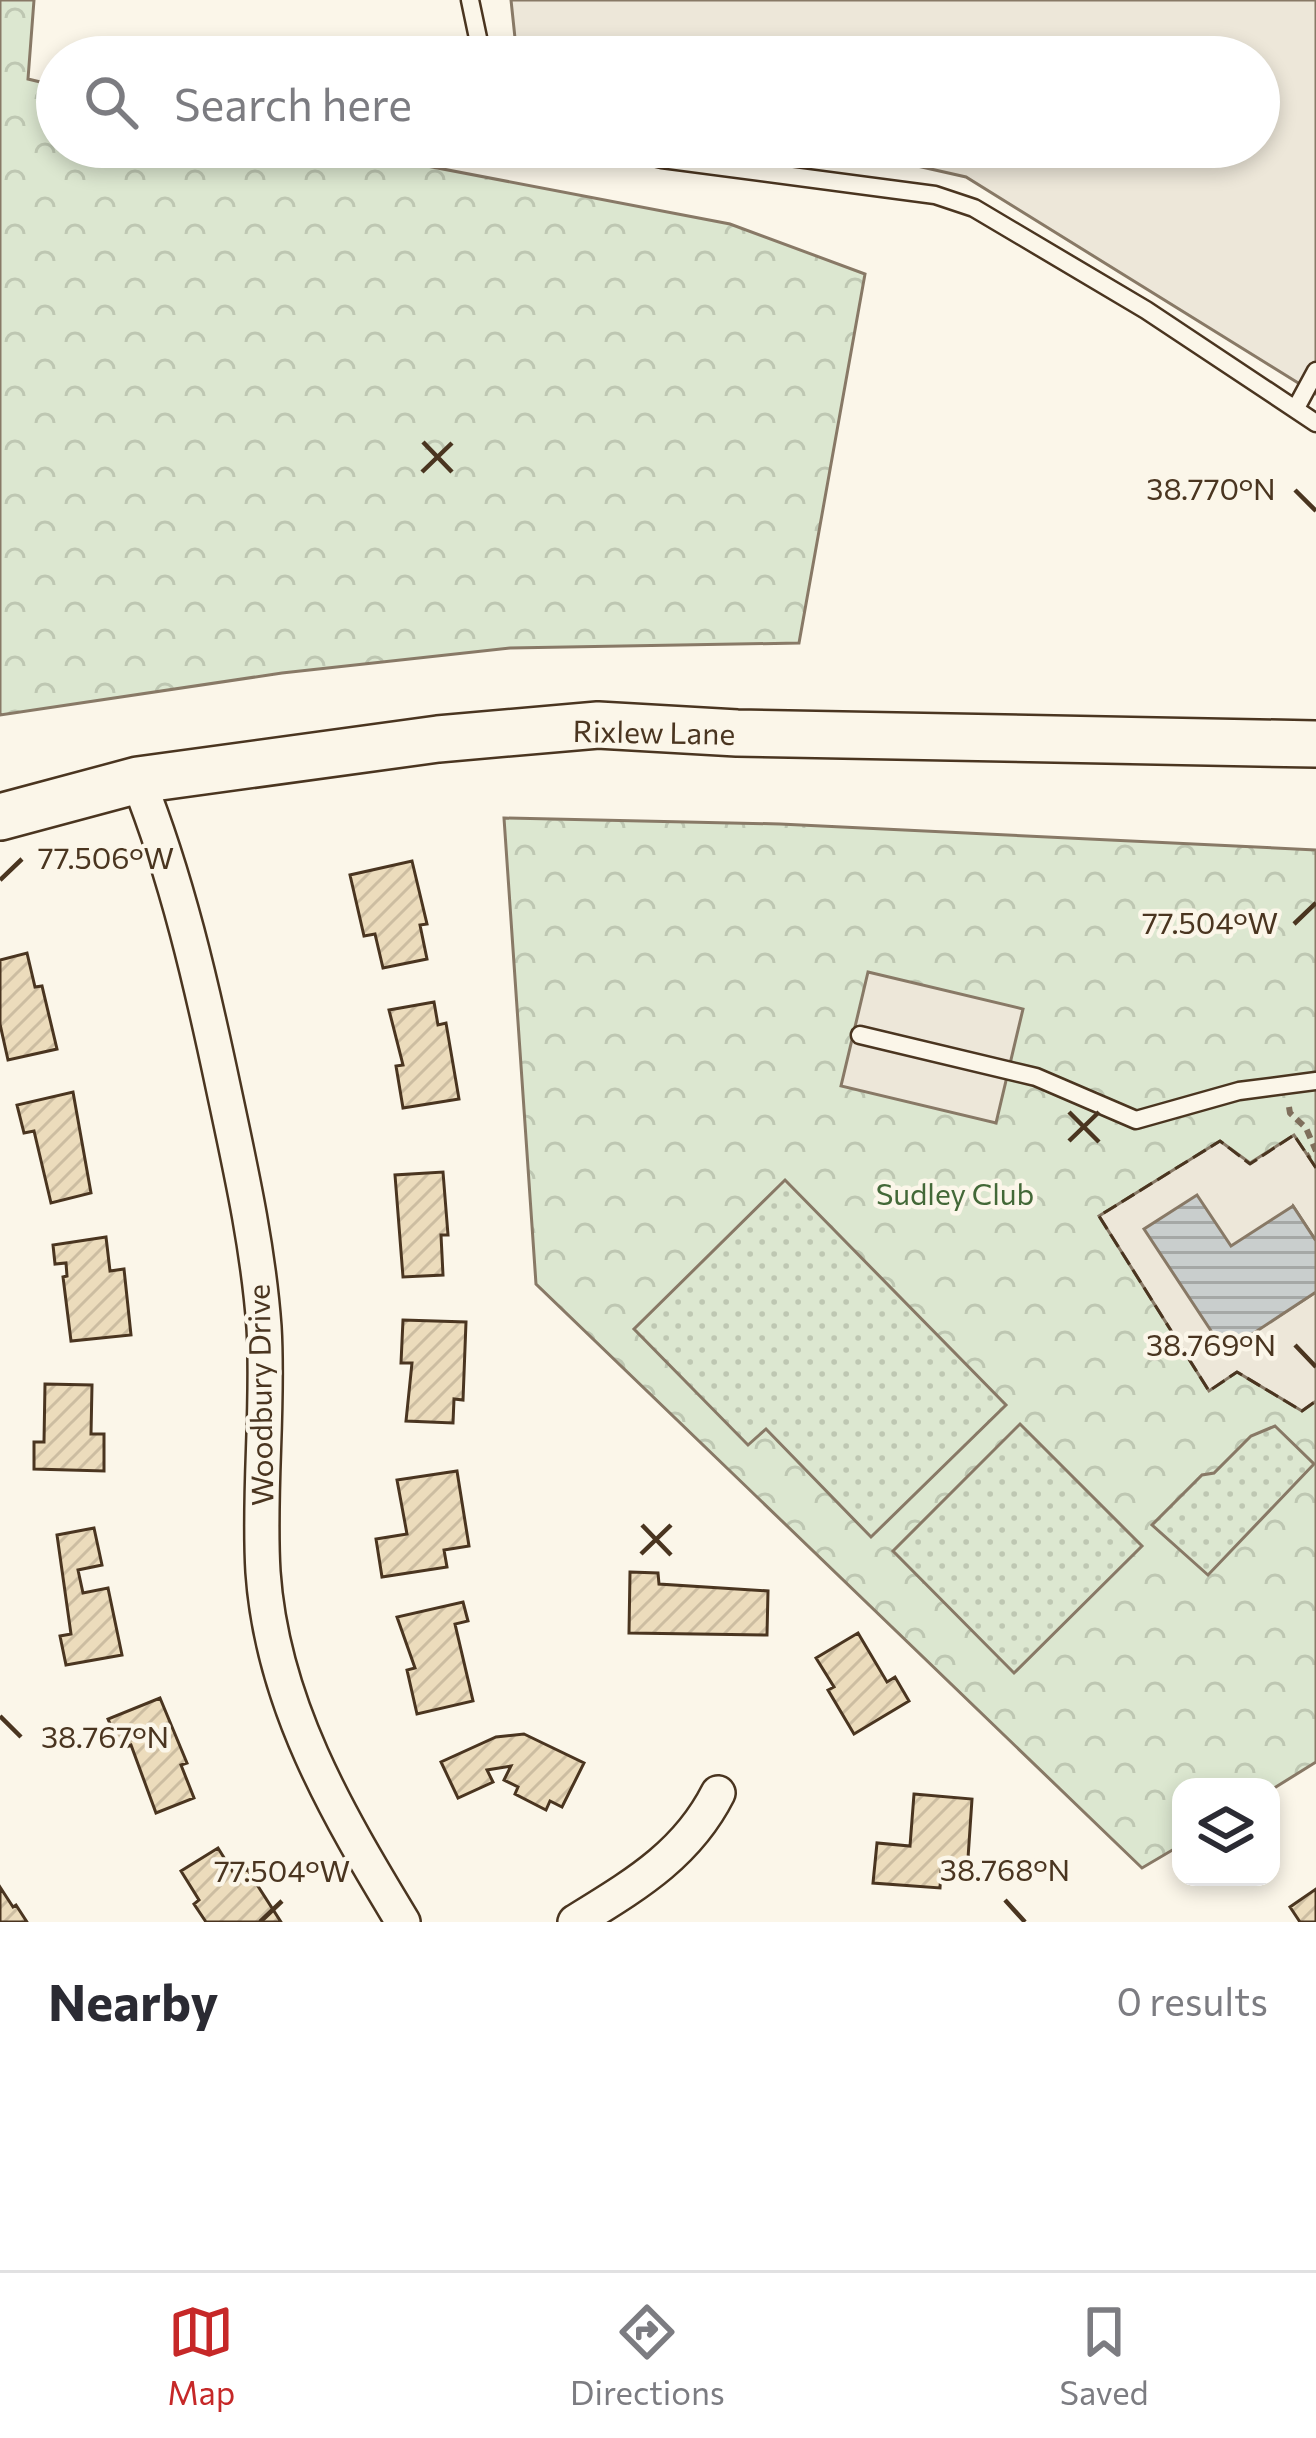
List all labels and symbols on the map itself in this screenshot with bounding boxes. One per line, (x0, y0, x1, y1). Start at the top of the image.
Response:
text: 38.770°N (1146, 469, 1276, 506)
street label: Rixlew Lane (572, 711, 736, 751)
text: 77.506°W (38, 838, 174, 875)
text: 77.504°W (1142, 903, 1278, 940)
park label: Sudley Club (876, 1174, 1034, 1211)
street label: Woodbury Drive (239, 1284, 279, 1506)
text: 38.769°N (1146, 1325, 1276, 1362)
text: 38.767°N (41, 1717, 169, 1754)
text: 38.768°N (940, 1850, 1070, 1887)
text: 77.504°W (214, 1851, 350, 1888)

